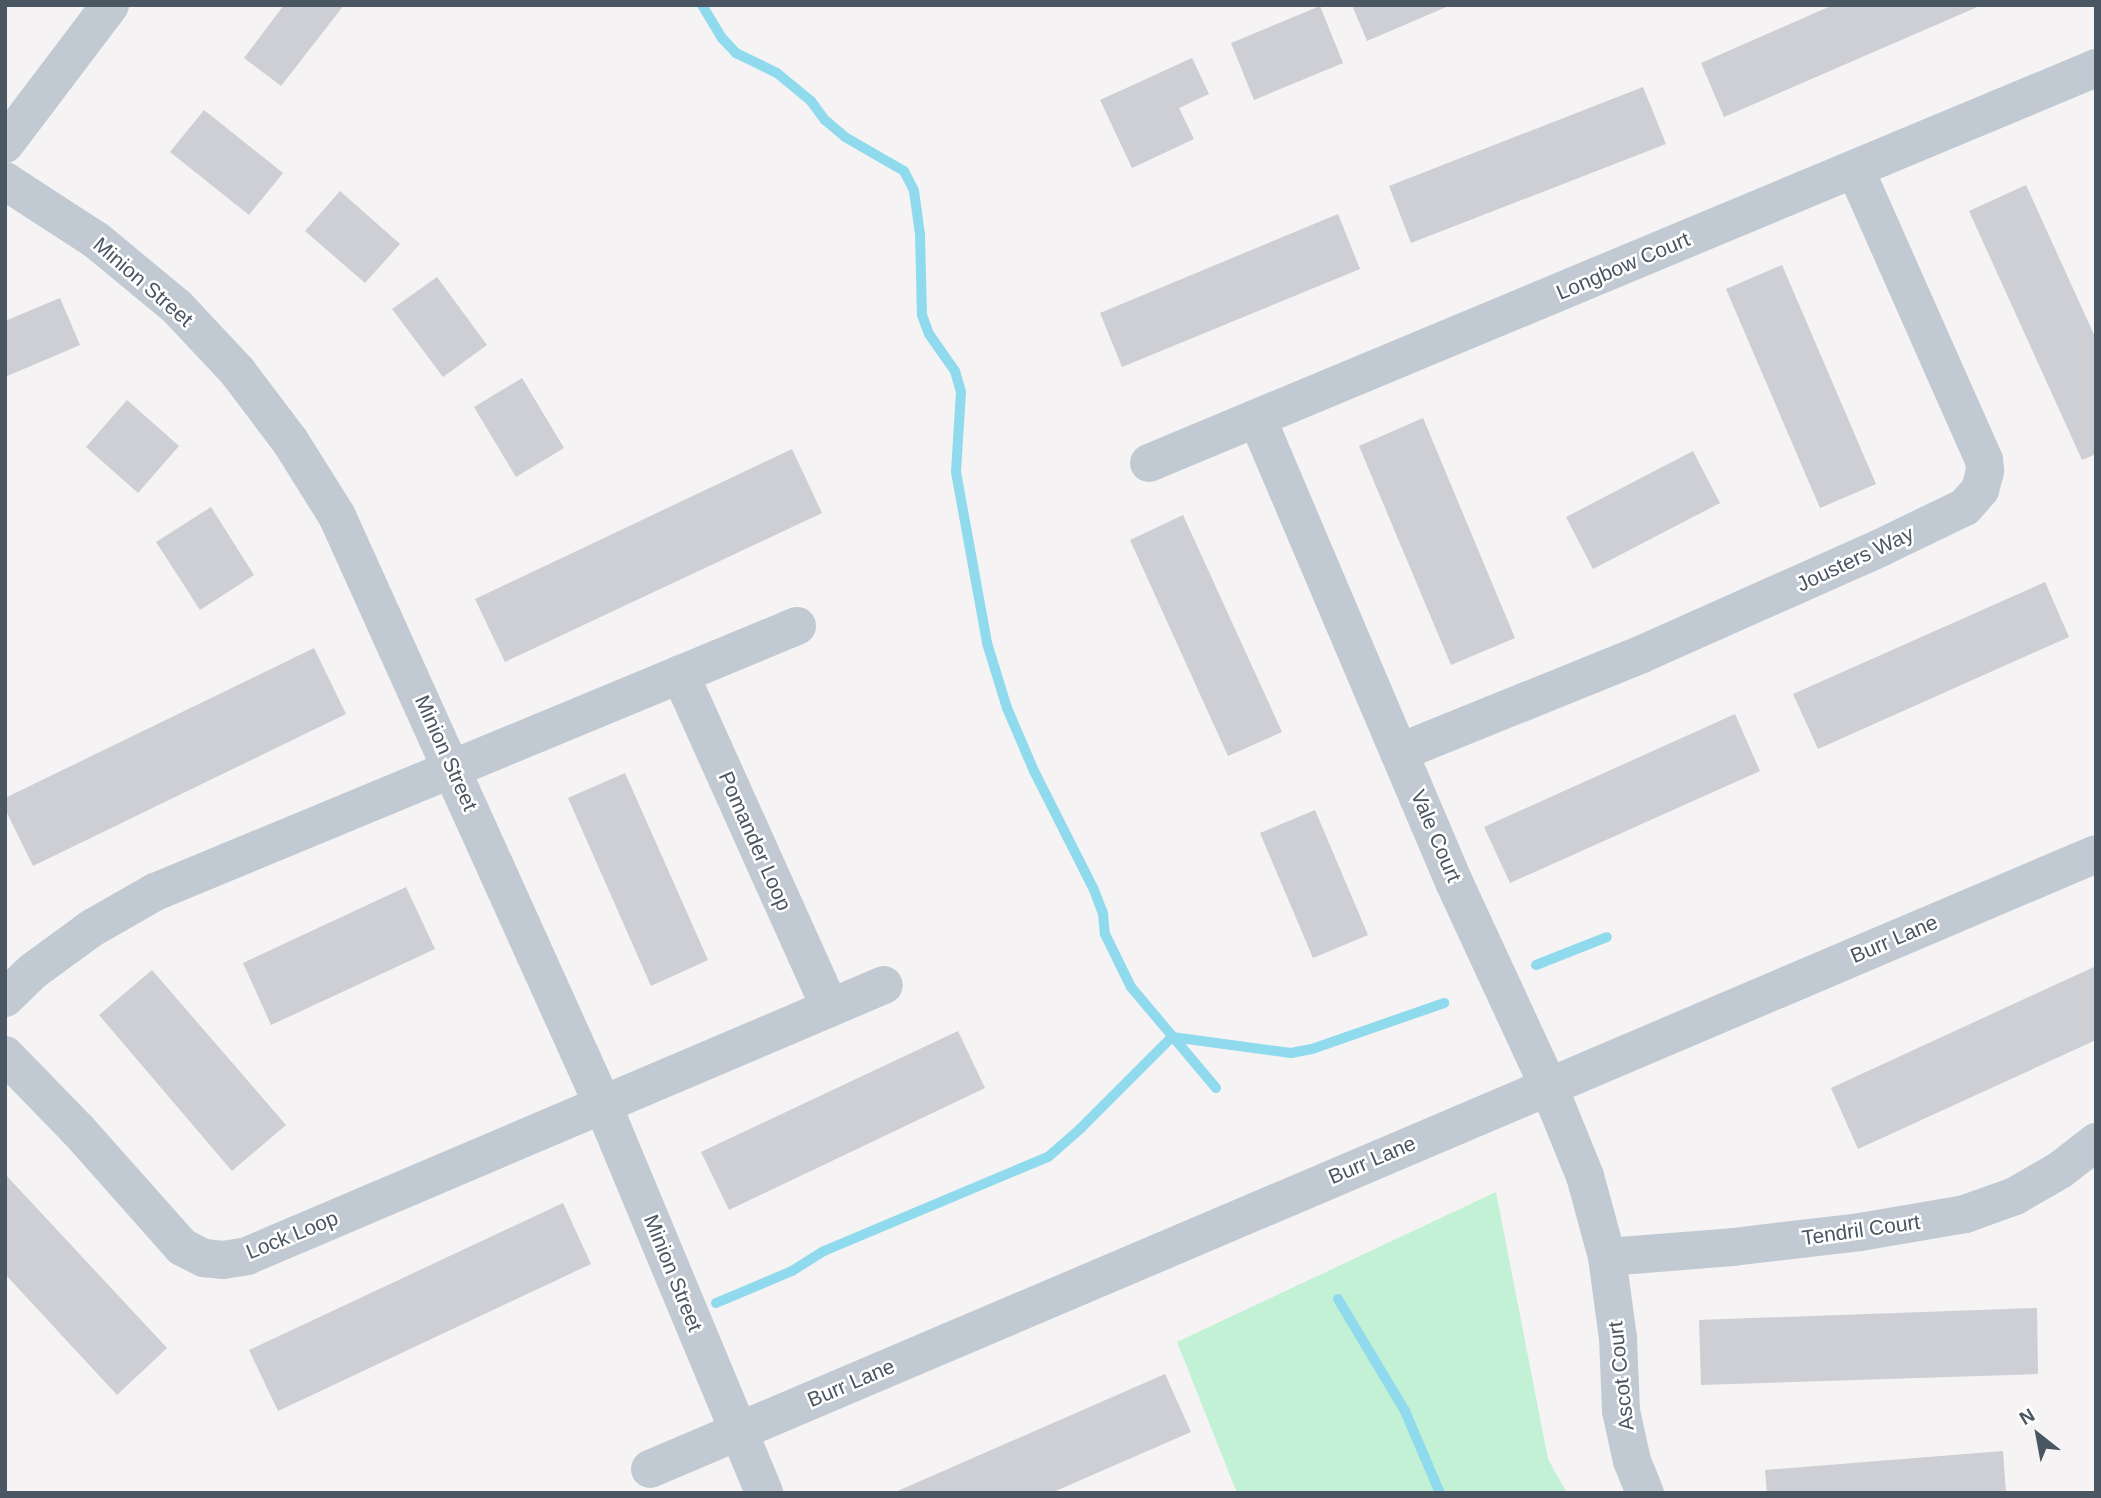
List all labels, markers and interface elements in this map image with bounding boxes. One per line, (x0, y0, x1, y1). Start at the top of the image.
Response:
street label: Longbow Court (1553, 227, 1693, 305)
street label: Minion Street (88, 232, 198, 332)
street label: Jousters Way (1792, 521, 1918, 597)
street label: Minion Street (409, 691, 483, 815)
street label: Pomander Loop (713, 768, 797, 914)
street label: Vale Court (1405, 786, 1467, 886)
street label: Burr Lane (1847, 909, 1941, 969)
street label: Burr Lane (1325, 1130, 1419, 1190)
street label: Lock Loop (242, 1205, 342, 1265)
street label: Tendril Court (1800, 1209, 1922, 1251)
street label: Minion Street (638, 1211, 708, 1335)
street label: Ascot Court (1603, 1320, 1639, 1432)
street label: Burr Lane (804, 1353, 898, 1413)
north arrow (2003, 1400, 2073, 1470)
text: N (2016, 1404, 2038, 1429)

